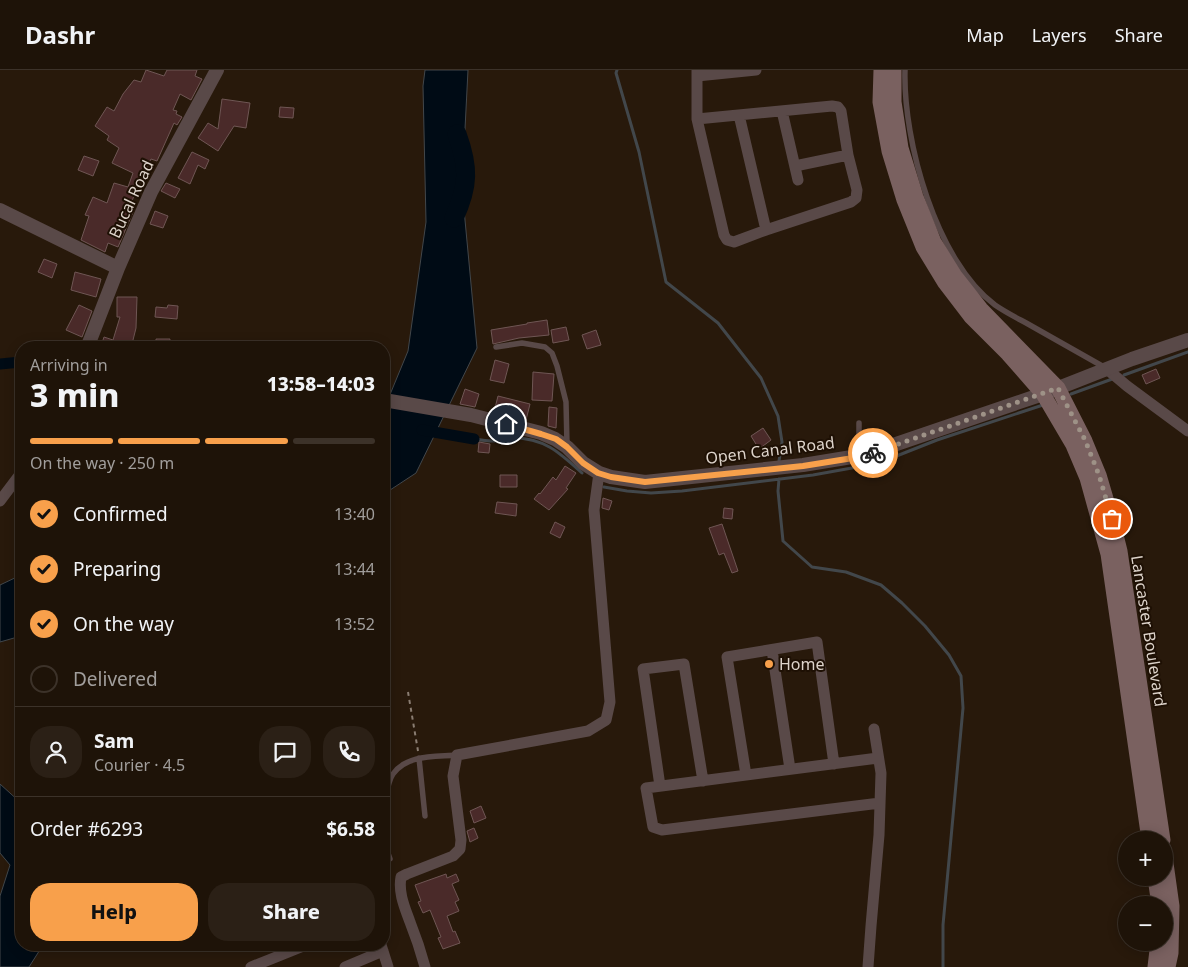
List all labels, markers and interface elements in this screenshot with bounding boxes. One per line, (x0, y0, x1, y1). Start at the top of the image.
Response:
text: Dashr (25, 18, 95, 51)
text: Map (966, 23, 1004, 47)
text: Layers (1032, 23, 1087, 47)
text: Share (1115, 23, 1163, 47)
street label: Bucal Road (103, 156, 159, 242)
text: Arriving in (30, 354, 108, 376)
text: 13:58–14:03 (267, 371, 375, 397)
text: 3 min (30, 373, 119, 416)
pin (485, 403, 527, 445)
icon: home (492, 410, 520, 438)
courier (848, 428, 898, 478)
street label: Open Canal Road (704, 431, 836, 469)
icon: bike (859, 439, 887, 467)
text: On the way · 250 m (30, 452, 174, 474)
pin (1091, 498, 1133, 540)
icon: check (30, 500, 58, 528)
text: Confirmed (73, 501, 168, 527)
text: 13:40 (334, 503, 375, 525)
icon: bag (1098, 505, 1126, 533)
street label: Lancaster Boulevard (1126, 554, 1172, 708)
icon: check (30, 555, 58, 583)
text: Preparing (73, 556, 161, 582)
text: 13:44 (334, 558, 375, 580)
icon: check (30, 610, 58, 638)
text: On the way (73, 611, 174, 637)
text: 13:52 (334, 613, 375, 635)
place label: Home (779, 653, 825, 675)
marker: Home (763, 658, 775, 670)
text: Delivered (73, 666, 158, 692)
button: person (30, 726, 82, 778)
button: chat (259, 726, 311, 778)
button: phone (323, 726, 375, 778)
text: Sam (94, 728, 134, 754)
text: Courier · 4.5 (94, 754, 185, 776)
text: Order #6293 (30, 816, 143, 842)
text: $6.58 (326, 816, 375, 842)
map controls (1118, 831, 1173, 951)
button: + (1118, 831, 1173, 886)
button: Help (30, 883, 198, 941)
button: Share (208, 883, 375, 941)
button: − (1118, 896, 1173, 951)

